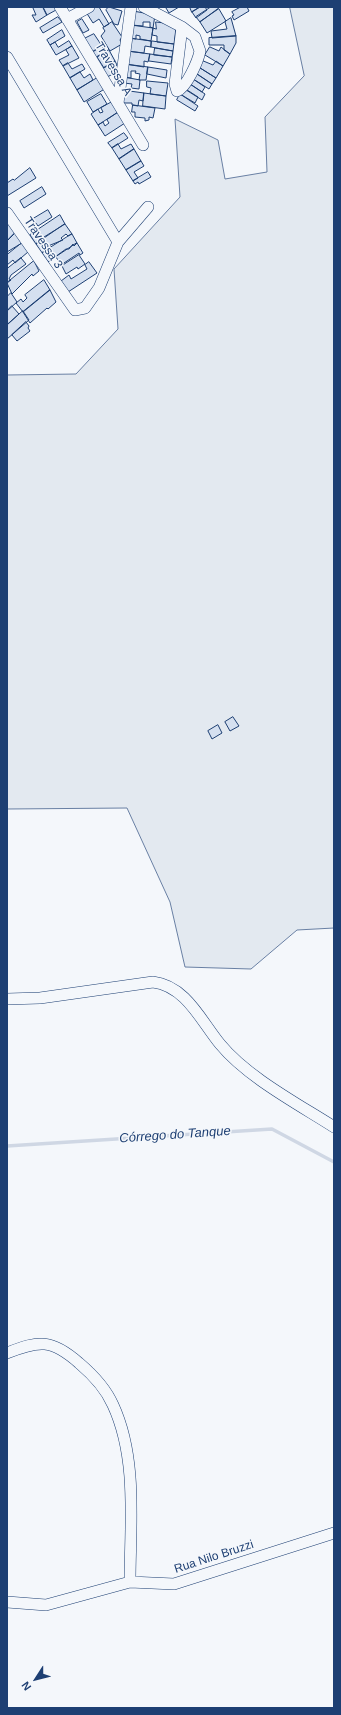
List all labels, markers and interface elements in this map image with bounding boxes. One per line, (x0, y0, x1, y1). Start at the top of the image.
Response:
street label: Travessa A (91, 39, 135, 99)
street label: Travessa 3 (21, 215, 65, 271)
water label: Córrego do Tanque (119, 1123, 231, 1147)
street label: Rua Nilo Bruzzi (172, 1537, 256, 1577)
north arrow (16, 1659, 56, 1699)
text: N (19, 1679, 33, 1693)

